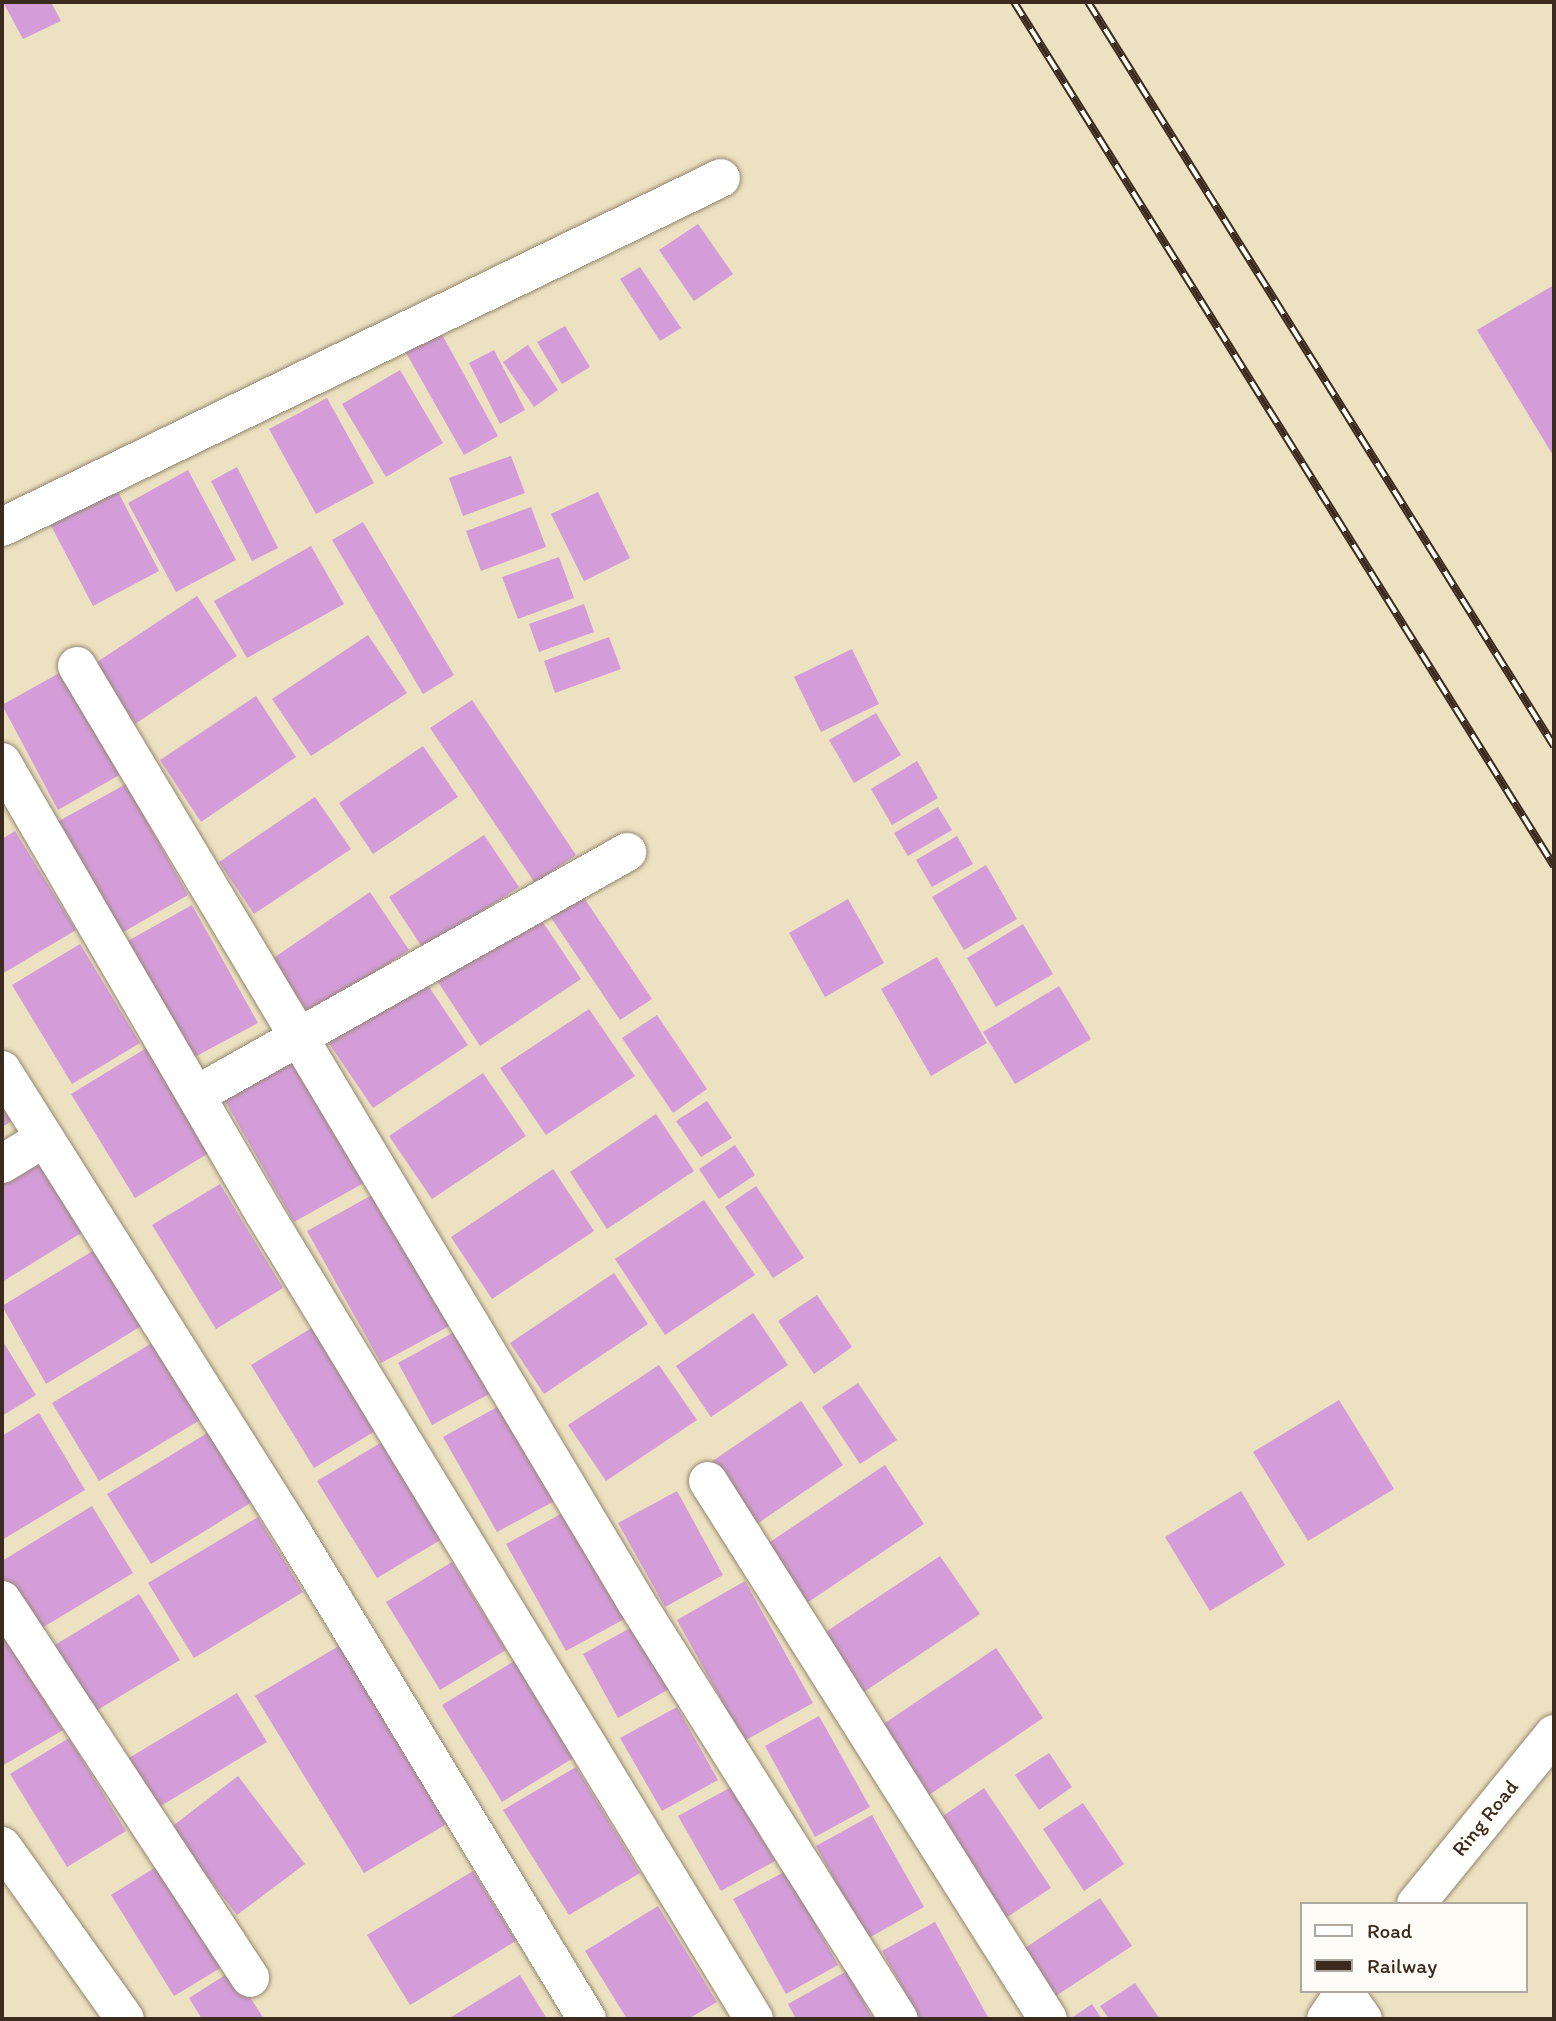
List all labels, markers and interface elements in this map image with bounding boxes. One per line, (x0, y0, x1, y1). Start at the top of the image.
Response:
street label: Ring Road (1447, 1775, 1523, 1861)
legend (1300, 1902, 1528, 1993)
text: Road (1367, 1918, 1412, 1943)
text: Railway (1367, 1953, 1437, 1978)

